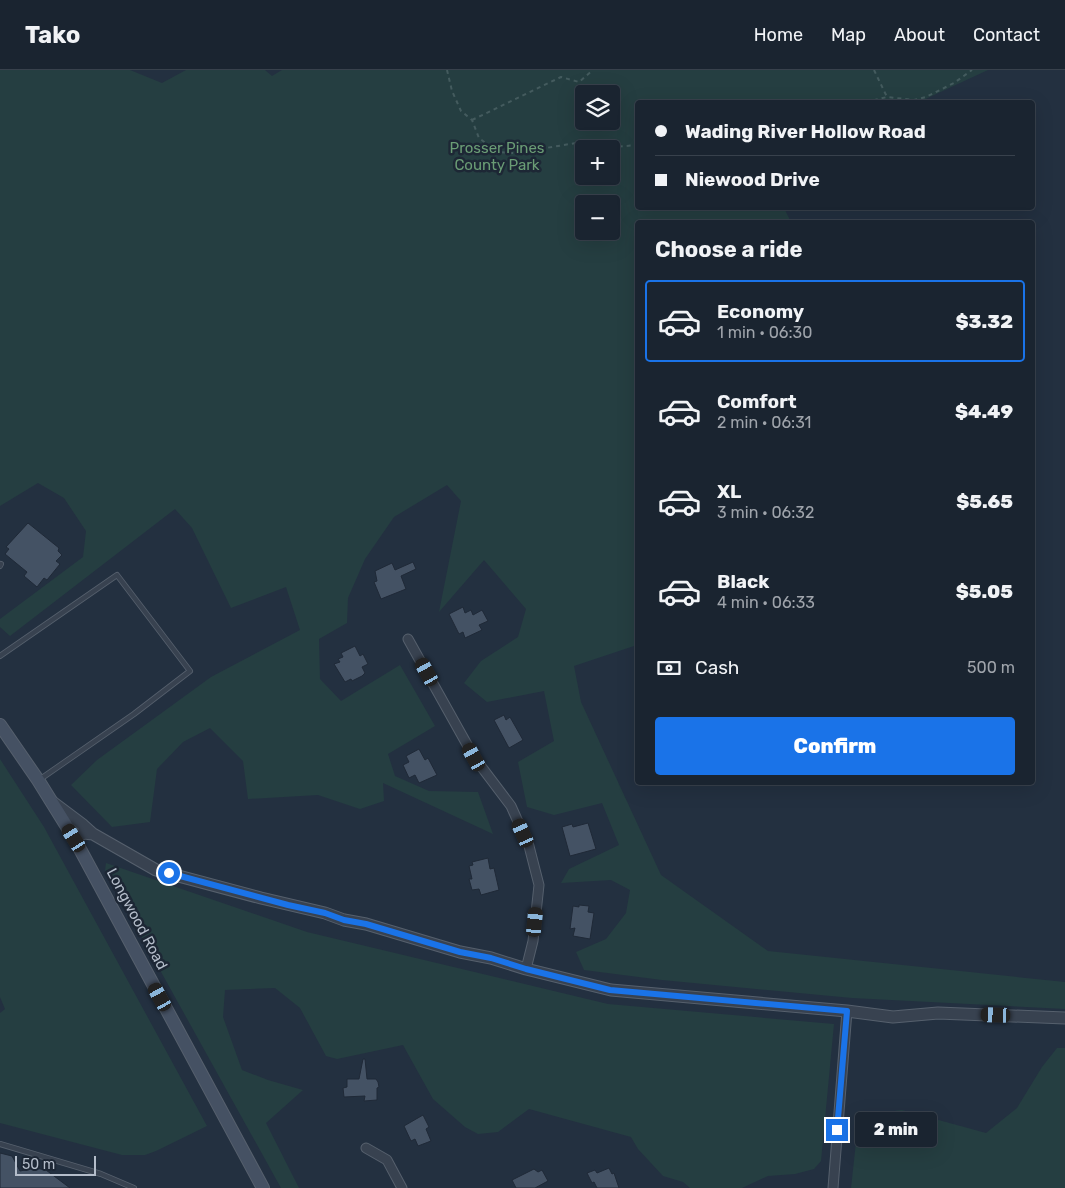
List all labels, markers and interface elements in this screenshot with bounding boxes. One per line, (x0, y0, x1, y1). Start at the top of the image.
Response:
text: Tako (25, 21, 80, 49)
text: Home (754, 24, 803, 46)
text: Map (831, 24, 866, 46)
text: About (894, 24, 945, 46)
text: Contact (973, 24, 1040, 46)
map controls (575, 85, 620, 240)
button: layers (575, 85, 620, 130)
text: Wading River Hollow Road (685, 120, 926, 143)
park label: Prosser Pines County Park (450, 139, 545, 174)
button: + (575, 140, 620, 185)
text: Niewood Drive (685, 168, 820, 191)
button: − (575, 195, 620, 240)
text: Choose a ride (655, 236, 802, 263)
icon: car (657, 299, 702, 344)
text: Economy (717, 300, 804, 323)
text: $3.32 (955, 310, 1013, 333)
text: 1 min · 06:30 (717, 323, 812, 342)
icon: car (657, 389, 702, 434)
text: Comfort (717, 390, 797, 413)
text: $4.49 (955, 400, 1013, 423)
text: 2 min · 06:31 (717, 413, 811, 432)
icon: car (657, 479, 702, 524)
text: XL (717, 480, 741, 503)
text: $5.65 (956, 490, 1013, 513)
text: 3 min · 06:32 (717, 503, 814, 522)
icon: car (657, 569, 702, 614)
text: Black (717, 570, 769, 593)
text: $5.05 (956, 580, 1013, 603)
text: 4 min · 06:33 (717, 593, 815, 612)
icon: cash (655, 654, 683, 682)
car (413, 655, 440, 689)
text: Cash (695, 656, 739, 679)
text: 500 m (967, 658, 1015, 677)
button: Confirm (655, 717, 1015, 775)
car (460, 740, 487, 774)
car (510, 816, 535, 850)
car (59, 821, 88, 855)
route start (158, 862, 180, 884)
street label: Longwood Road (103, 865, 171, 973)
car (525, 906, 544, 938)
car (146, 980, 173, 1014)
car (980, 1007, 1011, 1023)
callout: 2 min (854, 1112, 937, 1148)
route end (826, 1119, 848, 1141)
text: 2 min (874, 1120, 918, 1139)
scale bar (15, 1153, 96, 1176)
text: 50 m (22, 1156, 55, 1173)

